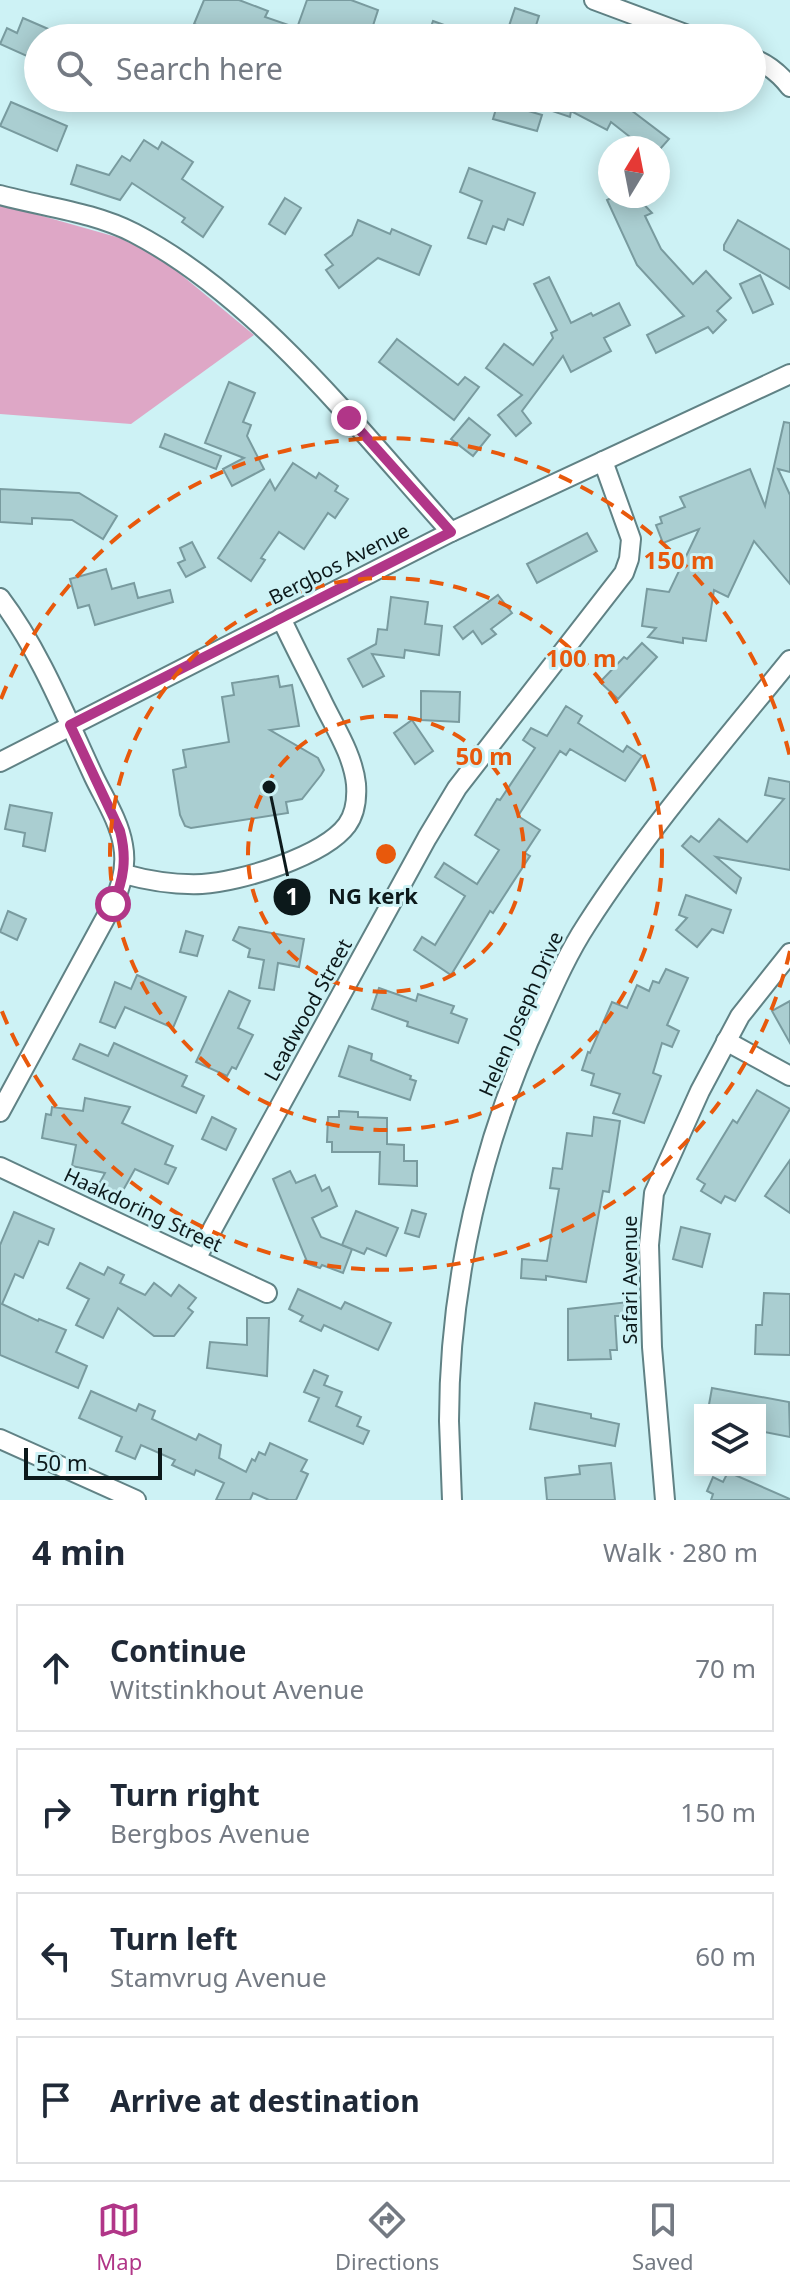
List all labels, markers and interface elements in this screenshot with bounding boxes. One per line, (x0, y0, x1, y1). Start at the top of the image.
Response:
search box (24, 24, 766, 112)
icon: search (52, 46, 96, 90)
text: Search here (116, 48, 283, 89)
north arrow (598, 136, 670, 208)
route end (331, 400, 367, 436)
street label: Bergbos Avenue (264, 517, 414, 611)
text: 150 m (644, 543, 714, 576)
text: 100 m (546, 641, 616, 674)
text: 50 m (455, 739, 513, 772)
centre of rings (372, 840, 400, 868)
callout: NG kerk (272, 874, 434, 920)
text: 1 (285, 879, 299, 912)
text: NG kerk (328, 880, 418, 910)
route start (95, 886, 131, 922)
street label: Helen Joseph Drive (472, 927, 569, 1101)
street label: Leadwood Street (257, 934, 358, 1086)
street label: Haakdoring Street (60, 1161, 227, 1258)
street label: Safari Avenue (616, 1215, 643, 1345)
map controls (694, 1404, 766, 1476)
button: layers (694, 1404, 766, 1476)
scale bar (24, 1444, 162, 1480)
text: 50 m (36, 1447, 87, 1477)
text: 4 min (32, 1529, 126, 1575)
text: Walk · 280 m (603, 1534, 758, 1570)
text: Continue (110, 1630, 246, 1671)
icon: ahead (34, 1646, 78, 1690)
text: 70 m (695, 1650, 756, 1686)
text: Witstinkhout Avenue (110, 1671, 364, 1707)
text: Turn right (110, 1774, 260, 1815)
icon: right (34, 1790, 78, 1834)
text: 150 m (680, 1794, 756, 1830)
text: Bergbos Avenue (110, 1815, 310, 1851)
text: Turn left (110, 1918, 238, 1959)
icon: left (34, 1934, 78, 1978)
text: 60 m (695, 1938, 756, 1974)
text: Stamvrug Avenue (110, 1959, 327, 1995)
icon: arrive (34, 2078, 78, 2122)
text: Arrive at destination (110, 2080, 420, 2121)
tab: Map (96, 2198, 142, 2276)
tab: Directions (335, 2198, 439, 2276)
tab: Saved (632, 2198, 694, 2276)

